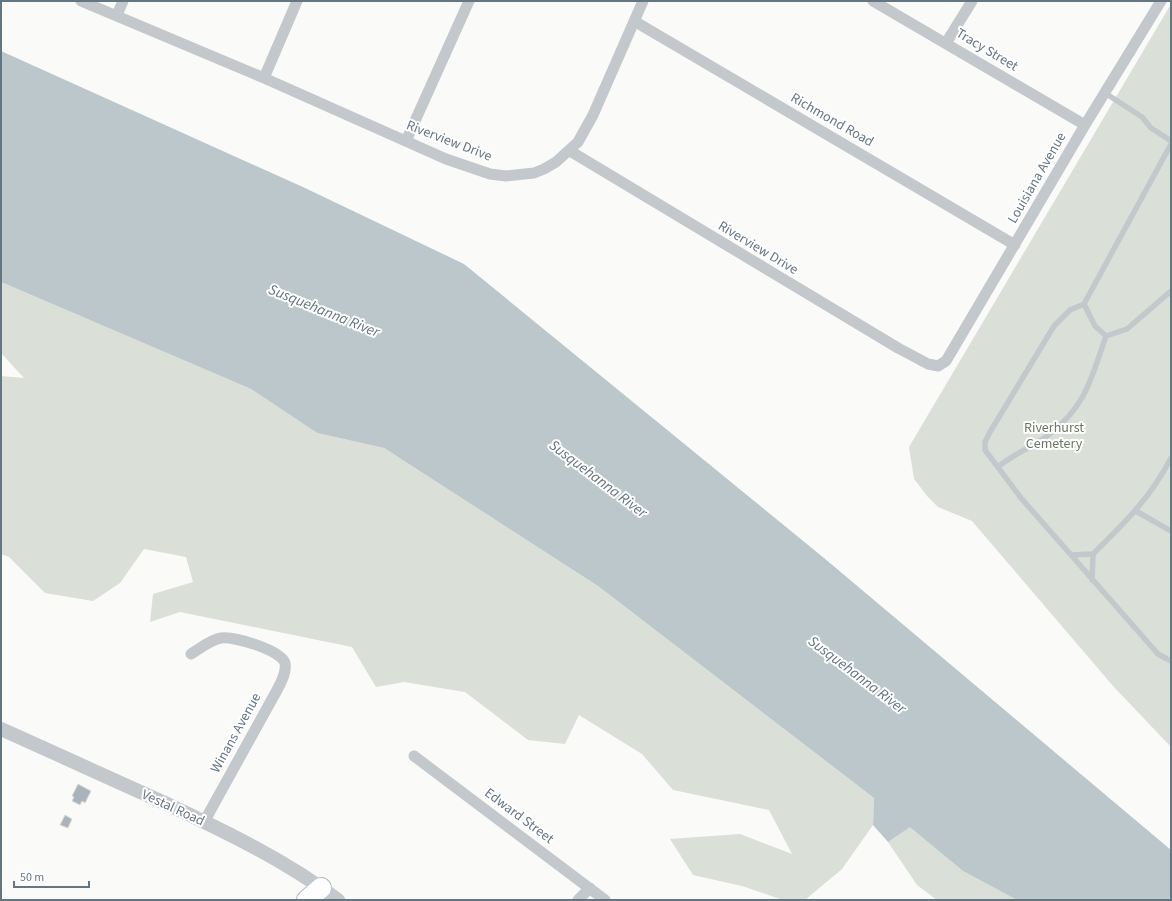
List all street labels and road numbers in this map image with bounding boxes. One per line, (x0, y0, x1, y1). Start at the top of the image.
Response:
street label: Tracy Street (952, 24, 1022, 77)
street label: Richmond Road (787, 88, 877, 152)
street label: Riverview Drive (403, 115, 495, 167)
street label: Louisiana Avenue (1003, 129, 1071, 227)
street label: Riverview Drive (714, 216, 802, 280)
street label: Winans Avenue (206, 689, 266, 777)
street label: Edward Street (480, 783, 558, 849)
street label: Vestal Road (138, 785, 208, 831)

